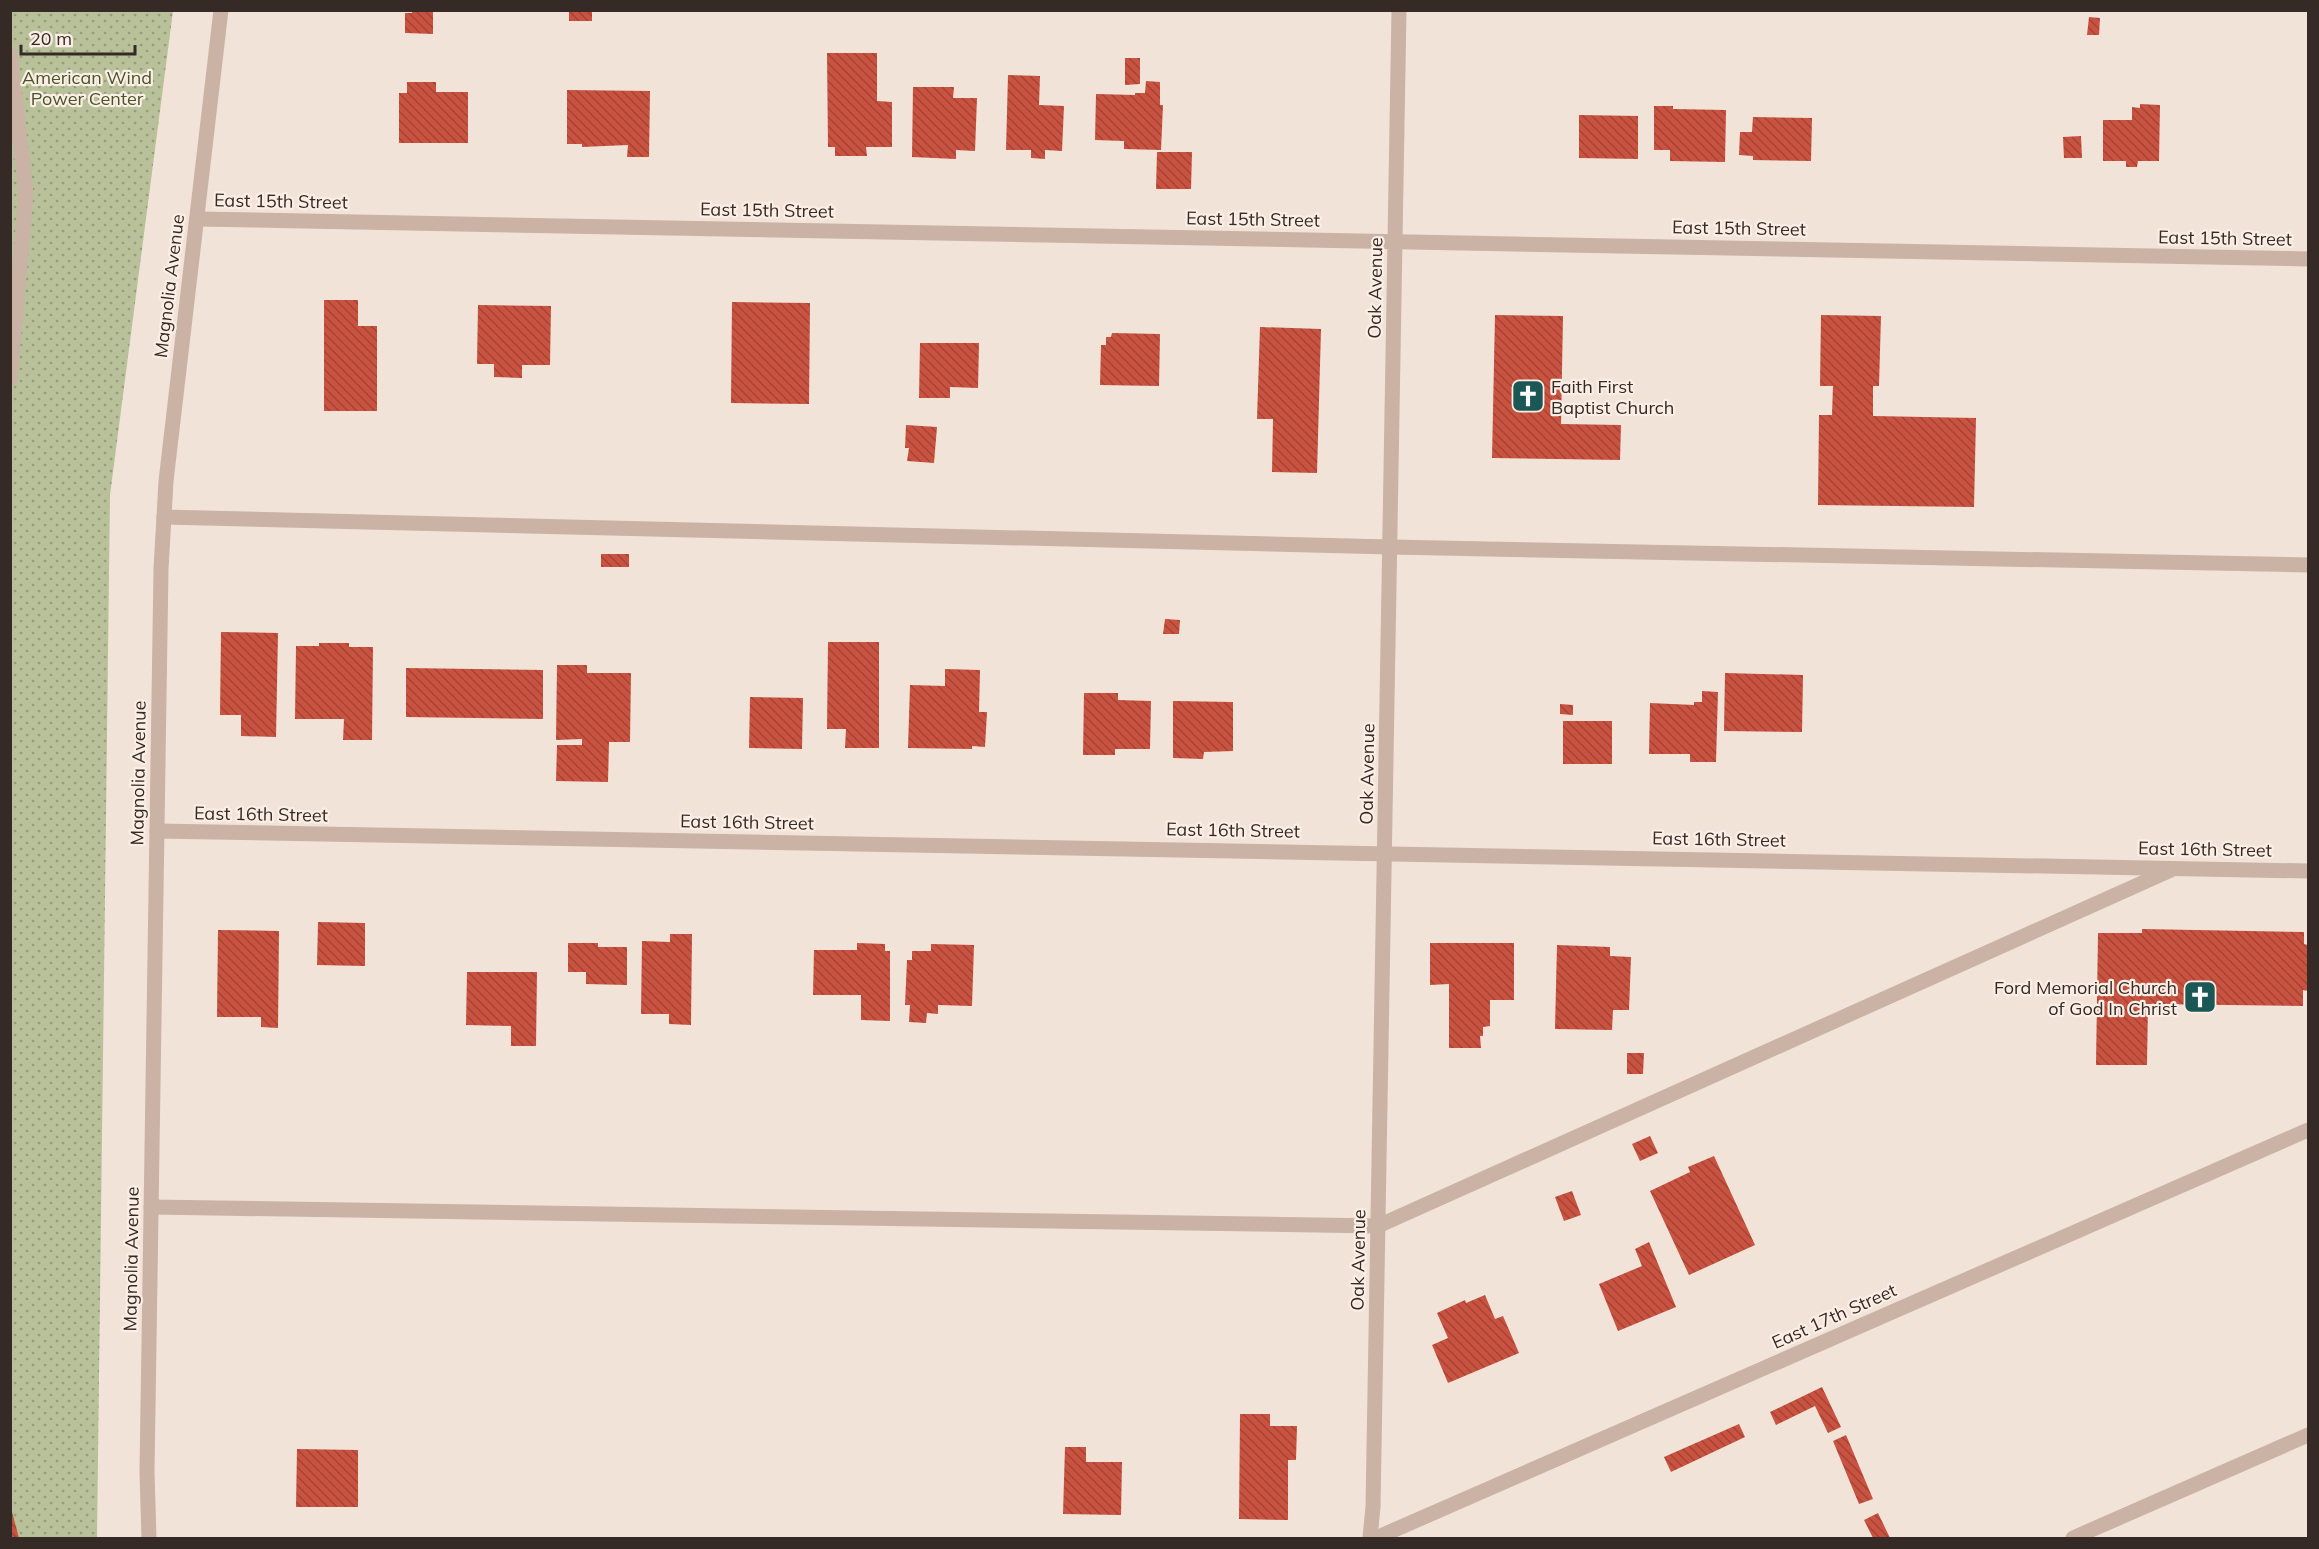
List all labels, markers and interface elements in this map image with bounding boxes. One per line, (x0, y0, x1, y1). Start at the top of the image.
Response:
scale bar (21, 18, 135, 56)
text: 20 m (30, 27, 72, 50)
park label: American Wind Power Center (22, 66, 152, 110)
street label: East 15th Street (214, 188, 348, 214)
street label: East 15th Street (700, 197, 834, 223)
street label: East 15th Street (1186, 206, 1320, 232)
street label: Magnolia Avenue (149, 213, 189, 359)
street label: East 15th Street (1672, 215, 1806, 241)
street label: East 15th Street (2158, 225, 2292, 251)
street label: Oak Avenue (1363, 237, 1387, 339)
place label: Faith First Baptist Church (1551, 375, 1674, 419)
church icon: Faith First Baptist Church (1510, 378, 1546, 414)
street label: Magnolia Avenue (125, 700, 151, 846)
street label: Oak Avenue (1355, 723, 1379, 825)
street label: East 16th Street (194, 801, 328, 827)
street label: East 16th Street (680, 809, 814, 835)
street label: East 16th Street (1166, 817, 1300, 843)
street label: East 16th Street (1652, 826, 1786, 852)
street label: East 16th Street (2138, 836, 2272, 862)
place label: Ford Memorial Church of God In Christ (1994, 976, 2177, 1020)
church icon: Ford Memorial Church of God In Christ (2182, 979, 2218, 1015)
street label: Magnolia Avenue (118, 1186, 144, 1332)
street label: Oak Avenue (1346, 1209, 1370, 1311)
street label: East 17th Street (1768, 1278, 1900, 1354)

